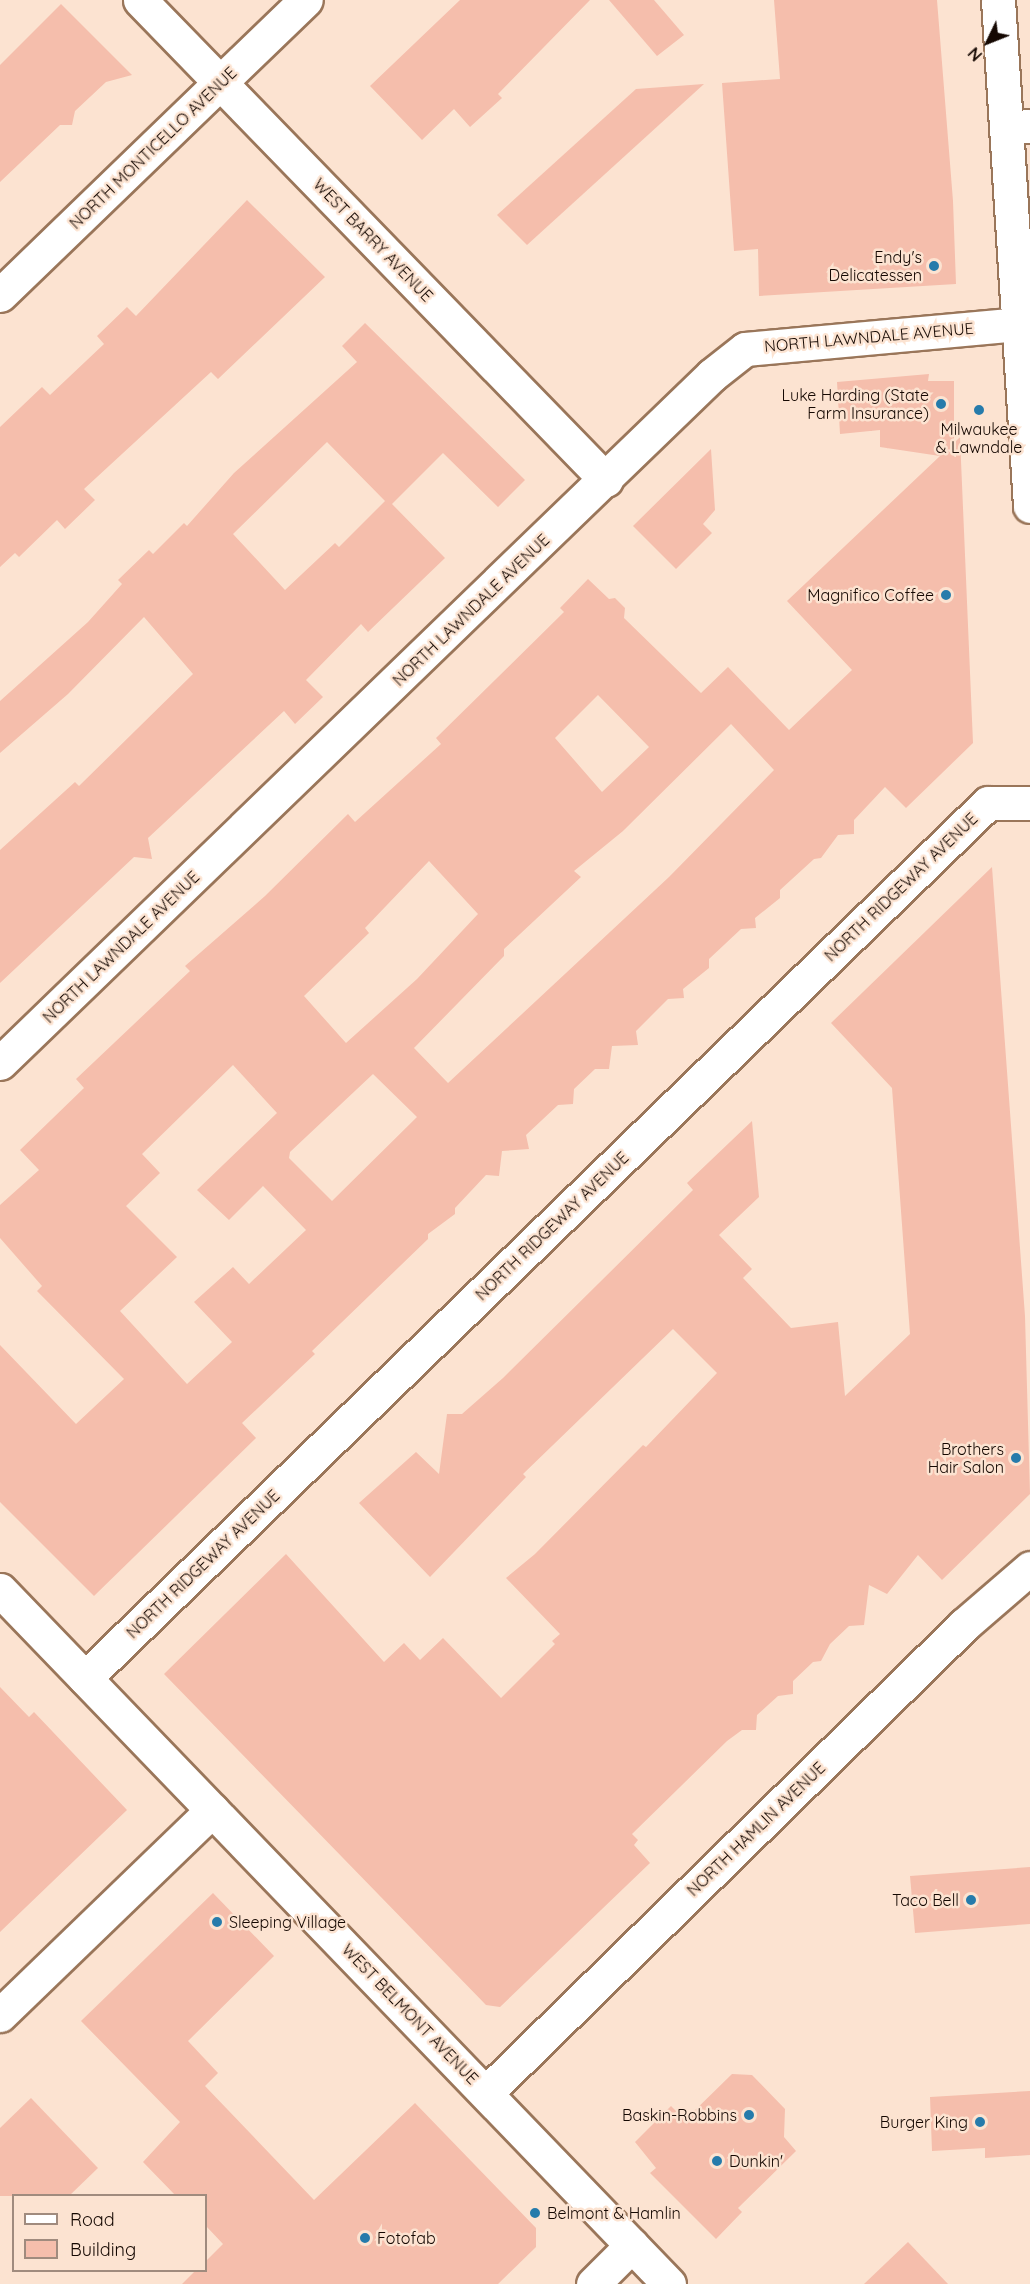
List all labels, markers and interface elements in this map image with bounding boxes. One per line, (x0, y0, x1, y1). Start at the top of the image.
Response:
north arrow (958, 12, 1018, 72)
text: N (964, 43, 986, 65)
street label: NORTH MONTICELLO AVENUE (66, 63, 240, 233)
street label: WEST BARRY AVENUE (309, 175, 437, 305)
place label: Endy's Delicatessen (829, 247, 922, 285)
marker: Endy's Delicatessen (927, 259, 941, 273)
street label: NORTH LAWNDALE AVENUE (764, 318, 974, 356)
place label: Luke Harding (State Farm Insurance) (782, 385, 929, 423)
marker: Luke Harding (State Farm Insurance) (934, 397, 948, 411)
marker: Milwaukee & Lawndale (972, 403, 986, 417)
place label: Milwaukee & Lawndale (936, 419, 1022, 457)
street label: NORTH LAWNDALE AVENUE (389, 530, 553, 690)
place label: Magnifico Coffee (807, 585, 934, 605)
marker: Magnifico Coffee (939, 588, 953, 602)
street label: NORTH RIDGEWAY AVENUE (821, 809, 981, 965)
street label: NORTH LAWNDALE AVENUE (39, 867, 203, 1027)
street label: NORTH RIDGEWAY AVENUE (472, 1148, 632, 1304)
place label: Brothers Hair Salon (928, 1439, 1004, 1477)
marker: Brothers Hair Salon (1009, 1451, 1023, 1465)
street label: NORTH RIDGEWAY AVENUE (123, 1486, 283, 1642)
street label: NORTH HAMLIN AVENUE (683, 1758, 829, 1900)
place label: Taco Bell (892, 1890, 959, 1910)
marker: Taco Bell (964, 1893, 978, 1907)
place label: Sleeping Village (229, 1912, 346, 1932)
marker: Sleeping Village (210, 1915, 224, 1929)
street label: WEST BELMONT AVENUE (338, 1940, 482, 2088)
place label: Baskin-Robbins (622, 2105, 737, 2125)
marker: Baskin-Robbins (742, 2108, 756, 2122)
place label: Burger King (880, 2112, 968, 2132)
marker: Burger King (973, 2115, 987, 2129)
place label: Dunkin' (729, 2151, 783, 2171)
marker: Dunkin' (710, 2154, 724, 2168)
legend (12, 2194, 207, 2272)
place label: Belmont & Hamlin (547, 2203, 681, 2223)
marker: Belmont & Hamlin (528, 2206, 542, 2220)
text: Road (70, 2208, 115, 2231)
place label: Fotofab (377, 2228, 436, 2248)
marker: Fotofab (358, 2231, 372, 2245)
text: Building (70, 2238, 136, 2261)

